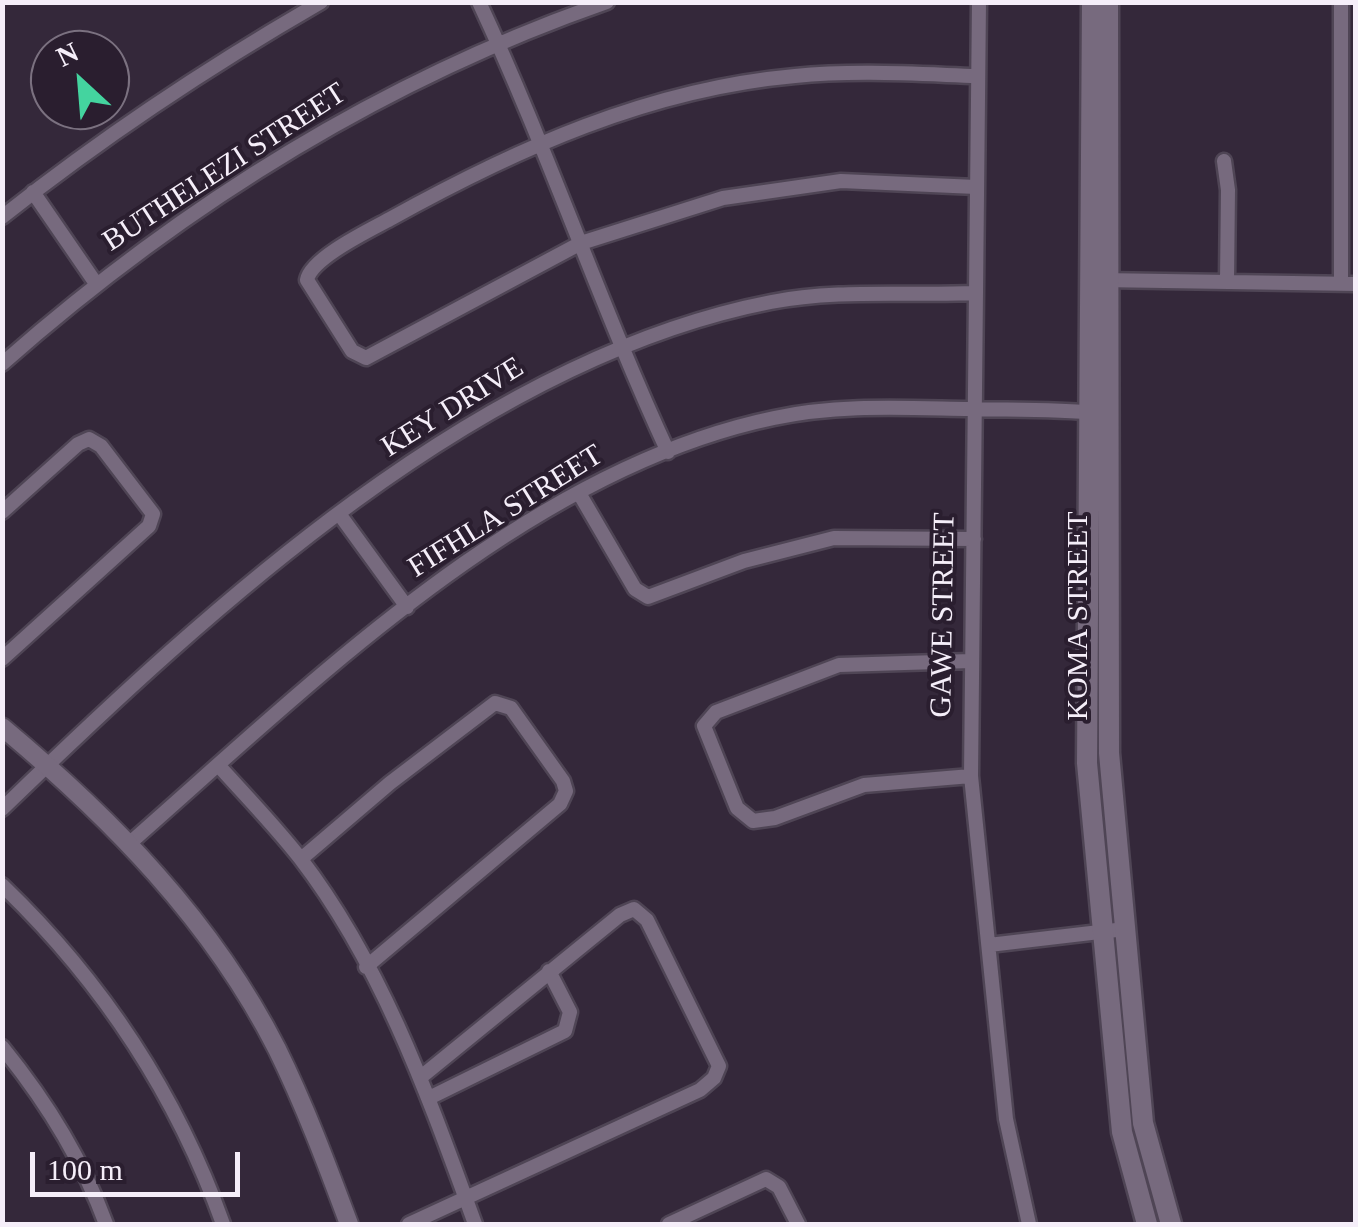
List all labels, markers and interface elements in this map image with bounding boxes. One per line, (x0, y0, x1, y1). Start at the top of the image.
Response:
north arrow (30, 30, 130, 130)
text: N (52, 36, 83, 73)
street label: BUTHELEZI STREET (97, 76, 353, 260)
street label: KEY DRIVE (375, 350, 531, 466)
street label: FIFHLA STREET (402, 438, 610, 586)
street label: KOMA STREET (1061, 511, 1097, 721)
street label: GAWE STREET (924, 512, 964, 718)
scale bar (35, 1132, 245, 1194)
text: 100 m (47, 1153, 123, 1186)

